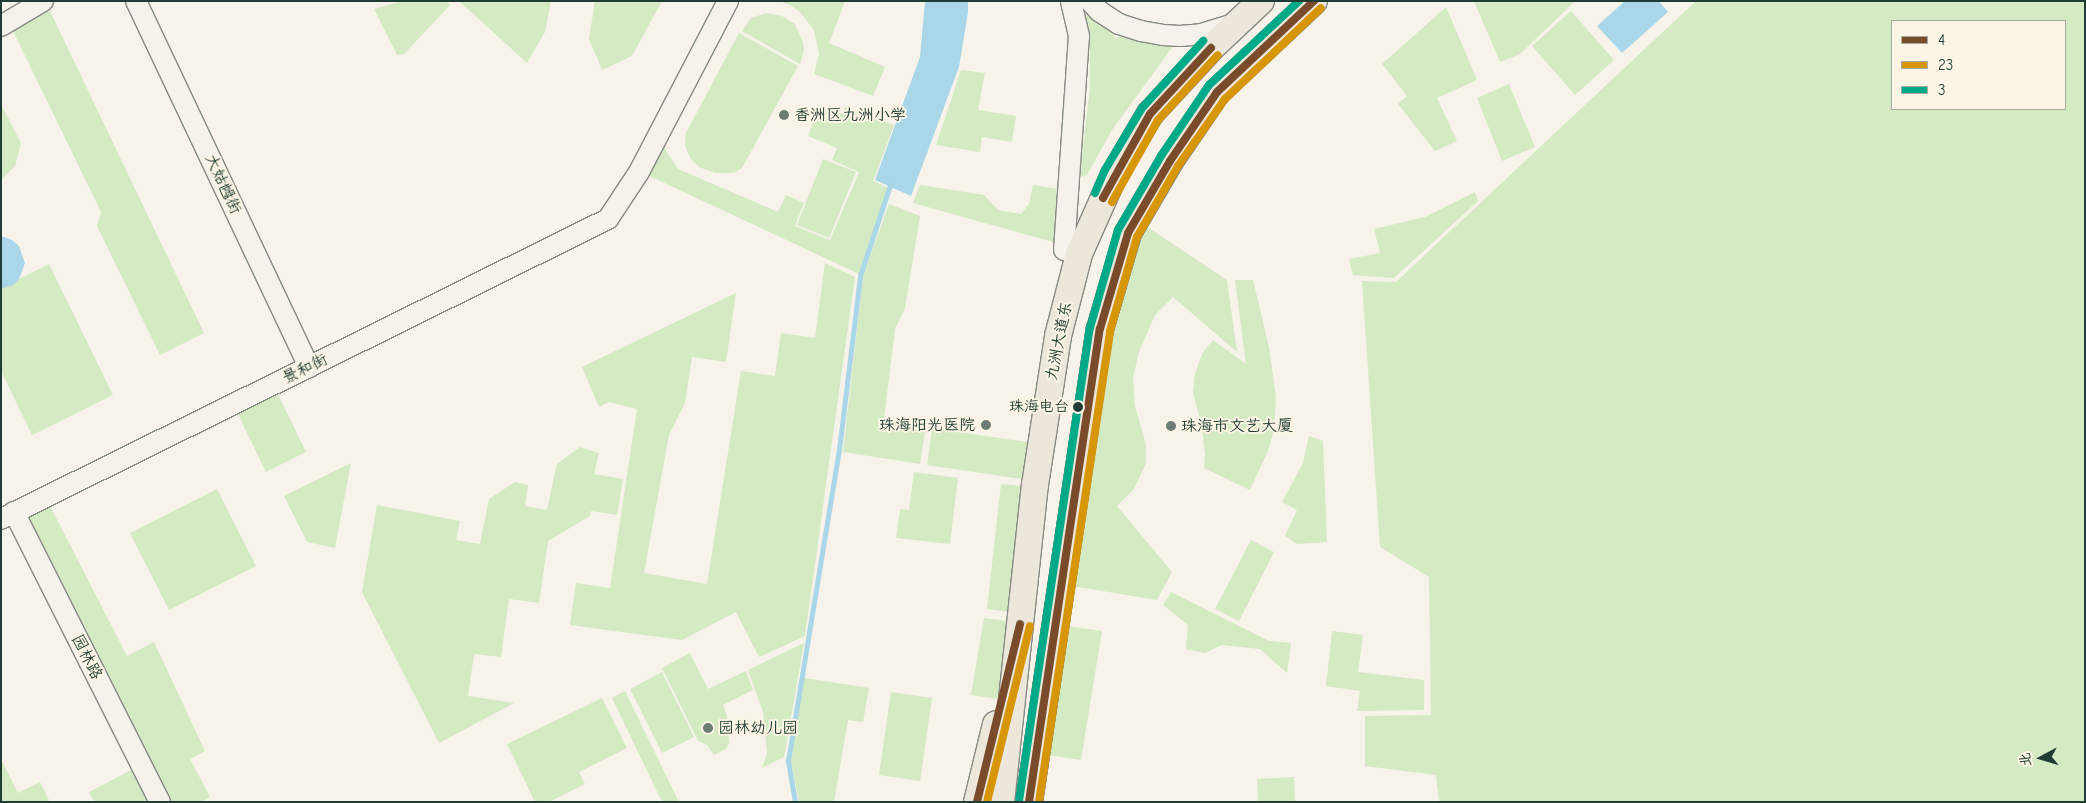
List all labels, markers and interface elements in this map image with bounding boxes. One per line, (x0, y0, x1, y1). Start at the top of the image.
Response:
legend (1891, 20, 2066, 110)
text: 4 (1938, 31, 1945, 49)
text: 23 (1938, 56, 1953, 74)
text: 3 (1938, 81, 1946, 99)
place label: 香洲区九洲小学 (794, 105, 906, 125)
marker: 香洲区九洲小学 (778, 109, 790, 121)
street label: 大姑乸街 (201, 151, 245, 217)
street label: 九洲大道东 (1042, 300, 1076, 382)
street label: 景和街 (279, 350, 331, 388)
place label: 珠海电台 (1009, 398, 1069, 416)
marker: 珠海电台 (1073, 402, 1083, 412)
place label: 珠海阳光医院 (879, 415, 975, 435)
place label: 珠海市文艺大厦 (1181, 416, 1293, 436)
marker: 珠海阳光医院 (979, 418, 993, 432)
marker: 珠海市文艺大厦 (1165, 420, 1177, 432)
street label: 园林路 (68, 631, 106, 683)
place label: 园林幼儿园 (718, 718, 798, 738)
marker: 园林幼儿园 (702, 722, 714, 734)
north arrow (2016, 733, 2066, 783)
text: 北 (2016, 752, 2035, 767)

